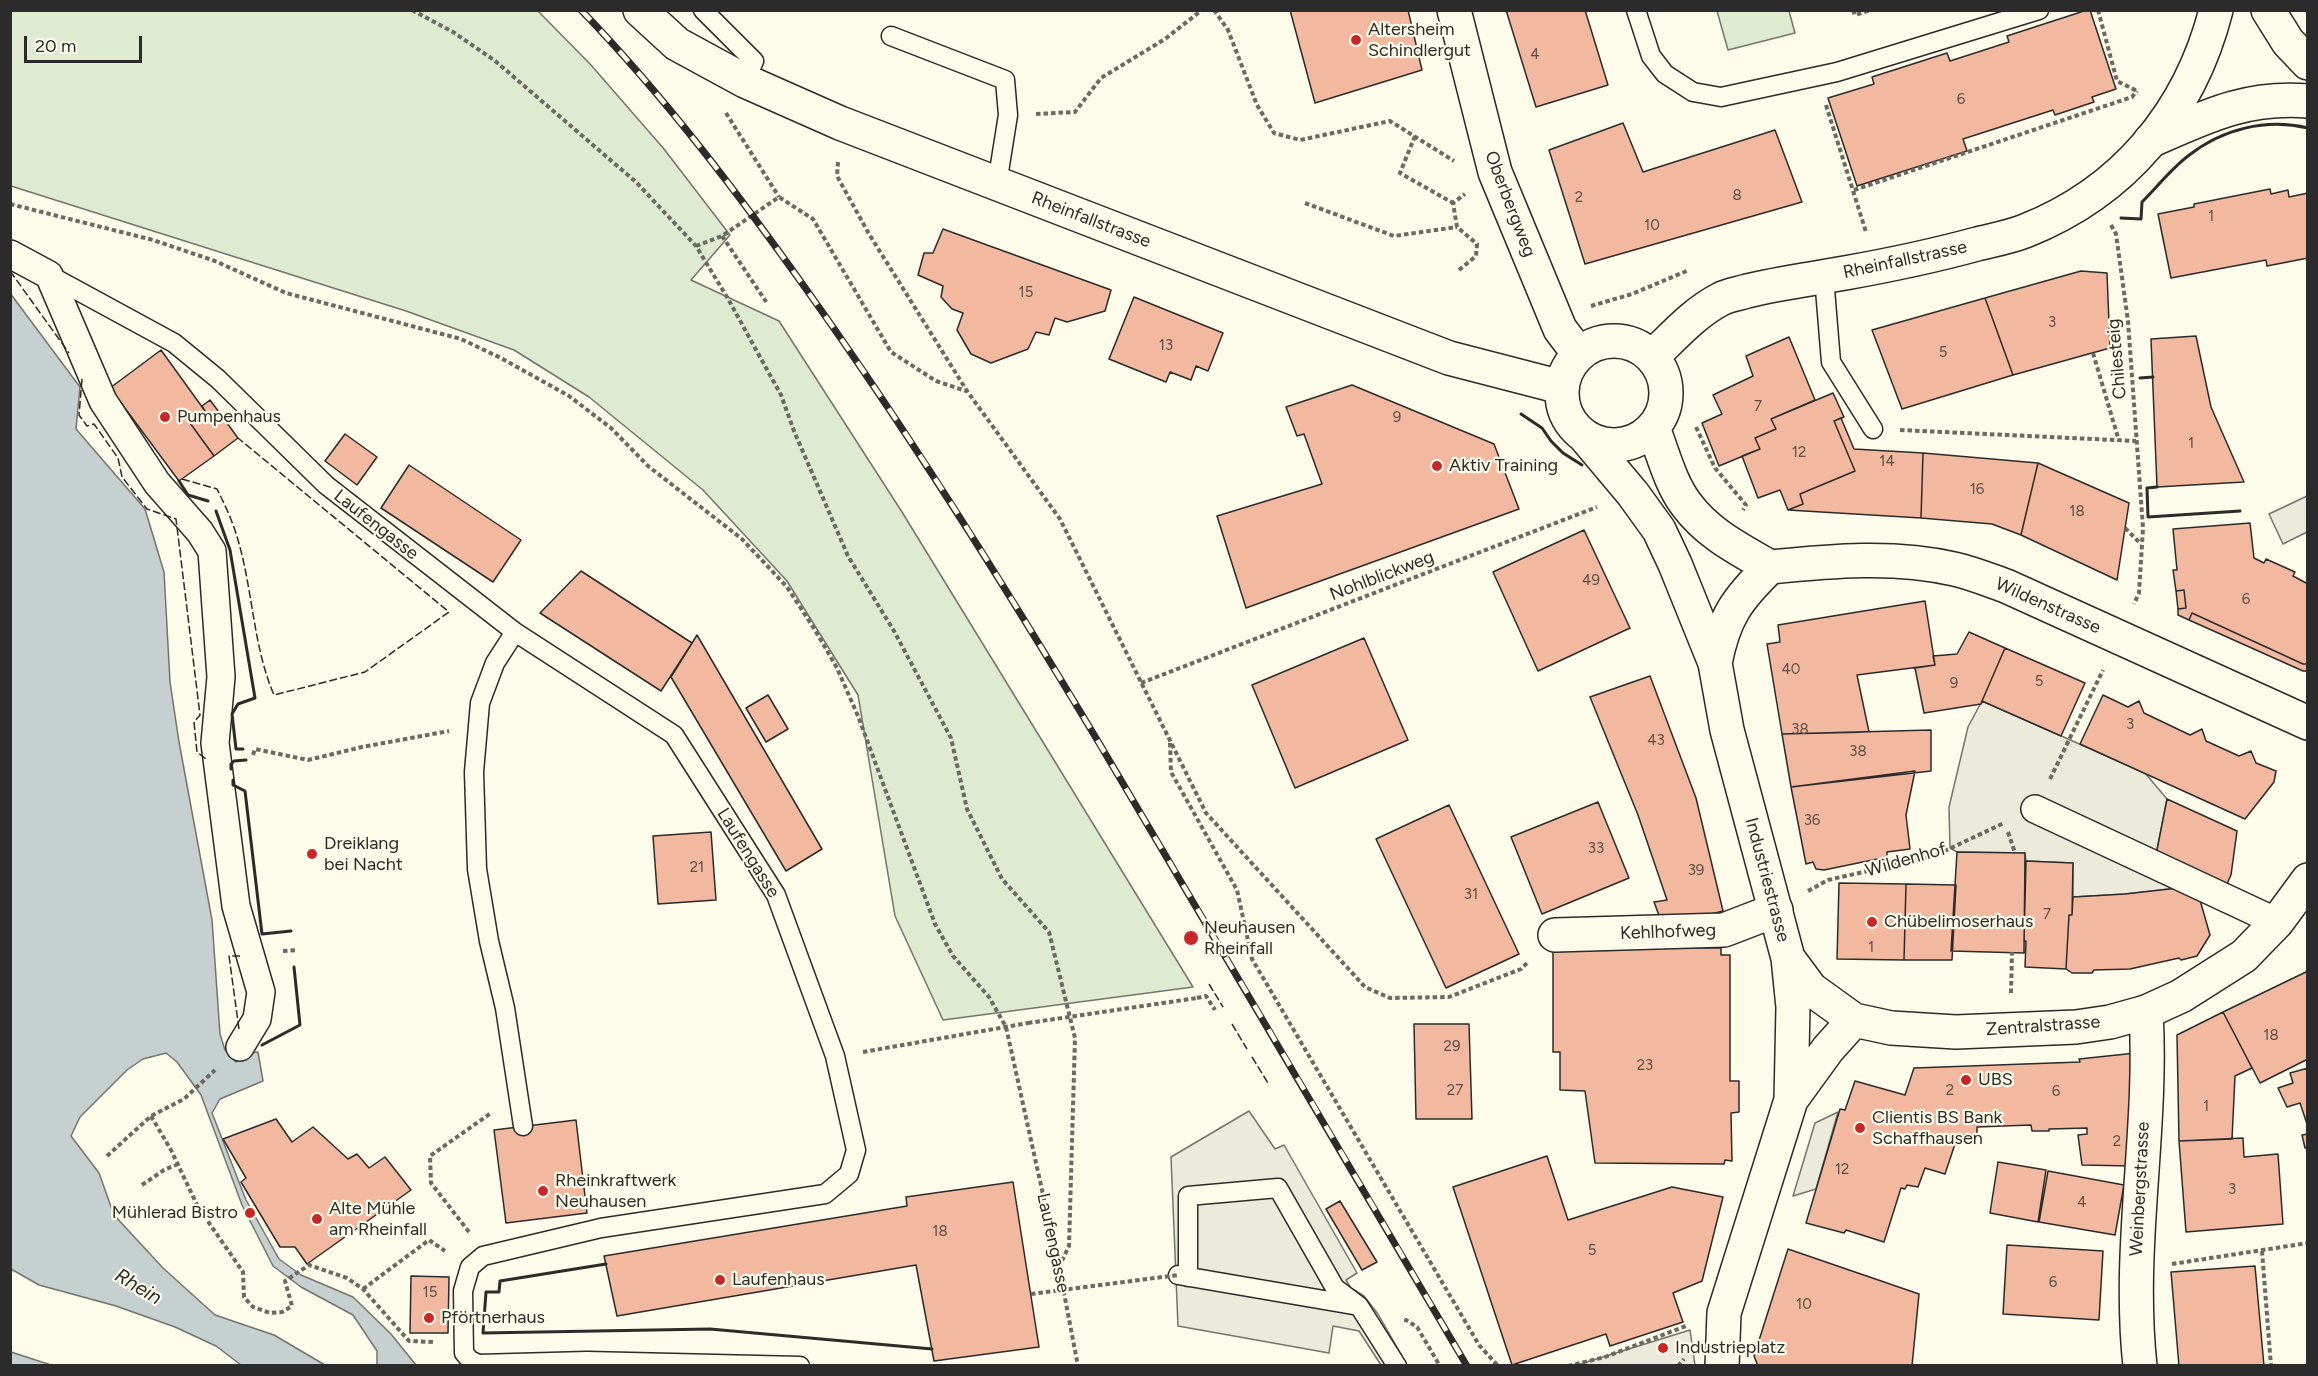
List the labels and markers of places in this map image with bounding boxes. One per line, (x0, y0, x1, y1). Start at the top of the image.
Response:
place label: Altersheim Schindlergut (1368, 19, 1471, 62)
marker: Altersheim Schindlergut (1349, 33, 1363, 47)
place label: Pumpenhaus (177, 406, 281, 428)
marker: Pumpenhaus (158, 410, 172, 424)
place label: Aktiv Training (1449, 455, 1558, 477)
marker: Aktiv Training (1430, 459, 1444, 473)
place label: Dreiklang bei Nacht (324, 833, 403, 876)
marker: Dreiklang bei Nacht (305, 847, 319, 861)
place label: Chübelimoserhaus (1884, 911, 2033, 933)
marker: Chübelimoserhaus (1865, 915, 1879, 929)
place label: Neuhausen Rheinfall (1204, 917, 1295, 960)
marker: Neuhausen Rheinfall (1182, 929, 1200, 947)
place label: UBS (1978, 1069, 2013, 1091)
marker: UBS (1959, 1073, 1973, 1087)
place label: Clientis BS Bank Schaffhausen (1872, 1107, 2002, 1150)
marker: Clientis BS Bank Schaffhausen (1853, 1121, 1867, 1135)
place label: Rheinkraftwerk Neuhausen (555, 1170, 676, 1212)
marker: Rheinkraftwerk Neuhausen (536, 1184, 550, 1198)
place label: Alte Mühle am Rheinfall (329, 1198, 427, 1240)
place label: Mühlerad Bistro (112, 1202, 238, 1224)
marker: Mühlerad Bistro (243, 1206, 257, 1220)
marker: Alte Mühle am Rheinfall (310, 1212, 324, 1226)
place label: Laufenhaus (732, 1269, 825, 1291)
marker: Laufenhaus (713, 1273, 727, 1287)
place label: Pförtnerhaus (441, 1307, 545, 1329)
marker: Pförtnerhaus (422, 1311, 436, 1325)
place label: Industrieplatz (1675, 1337, 1785, 1359)
marker: Industrieplatz (1656, 1341, 1670, 1355)

